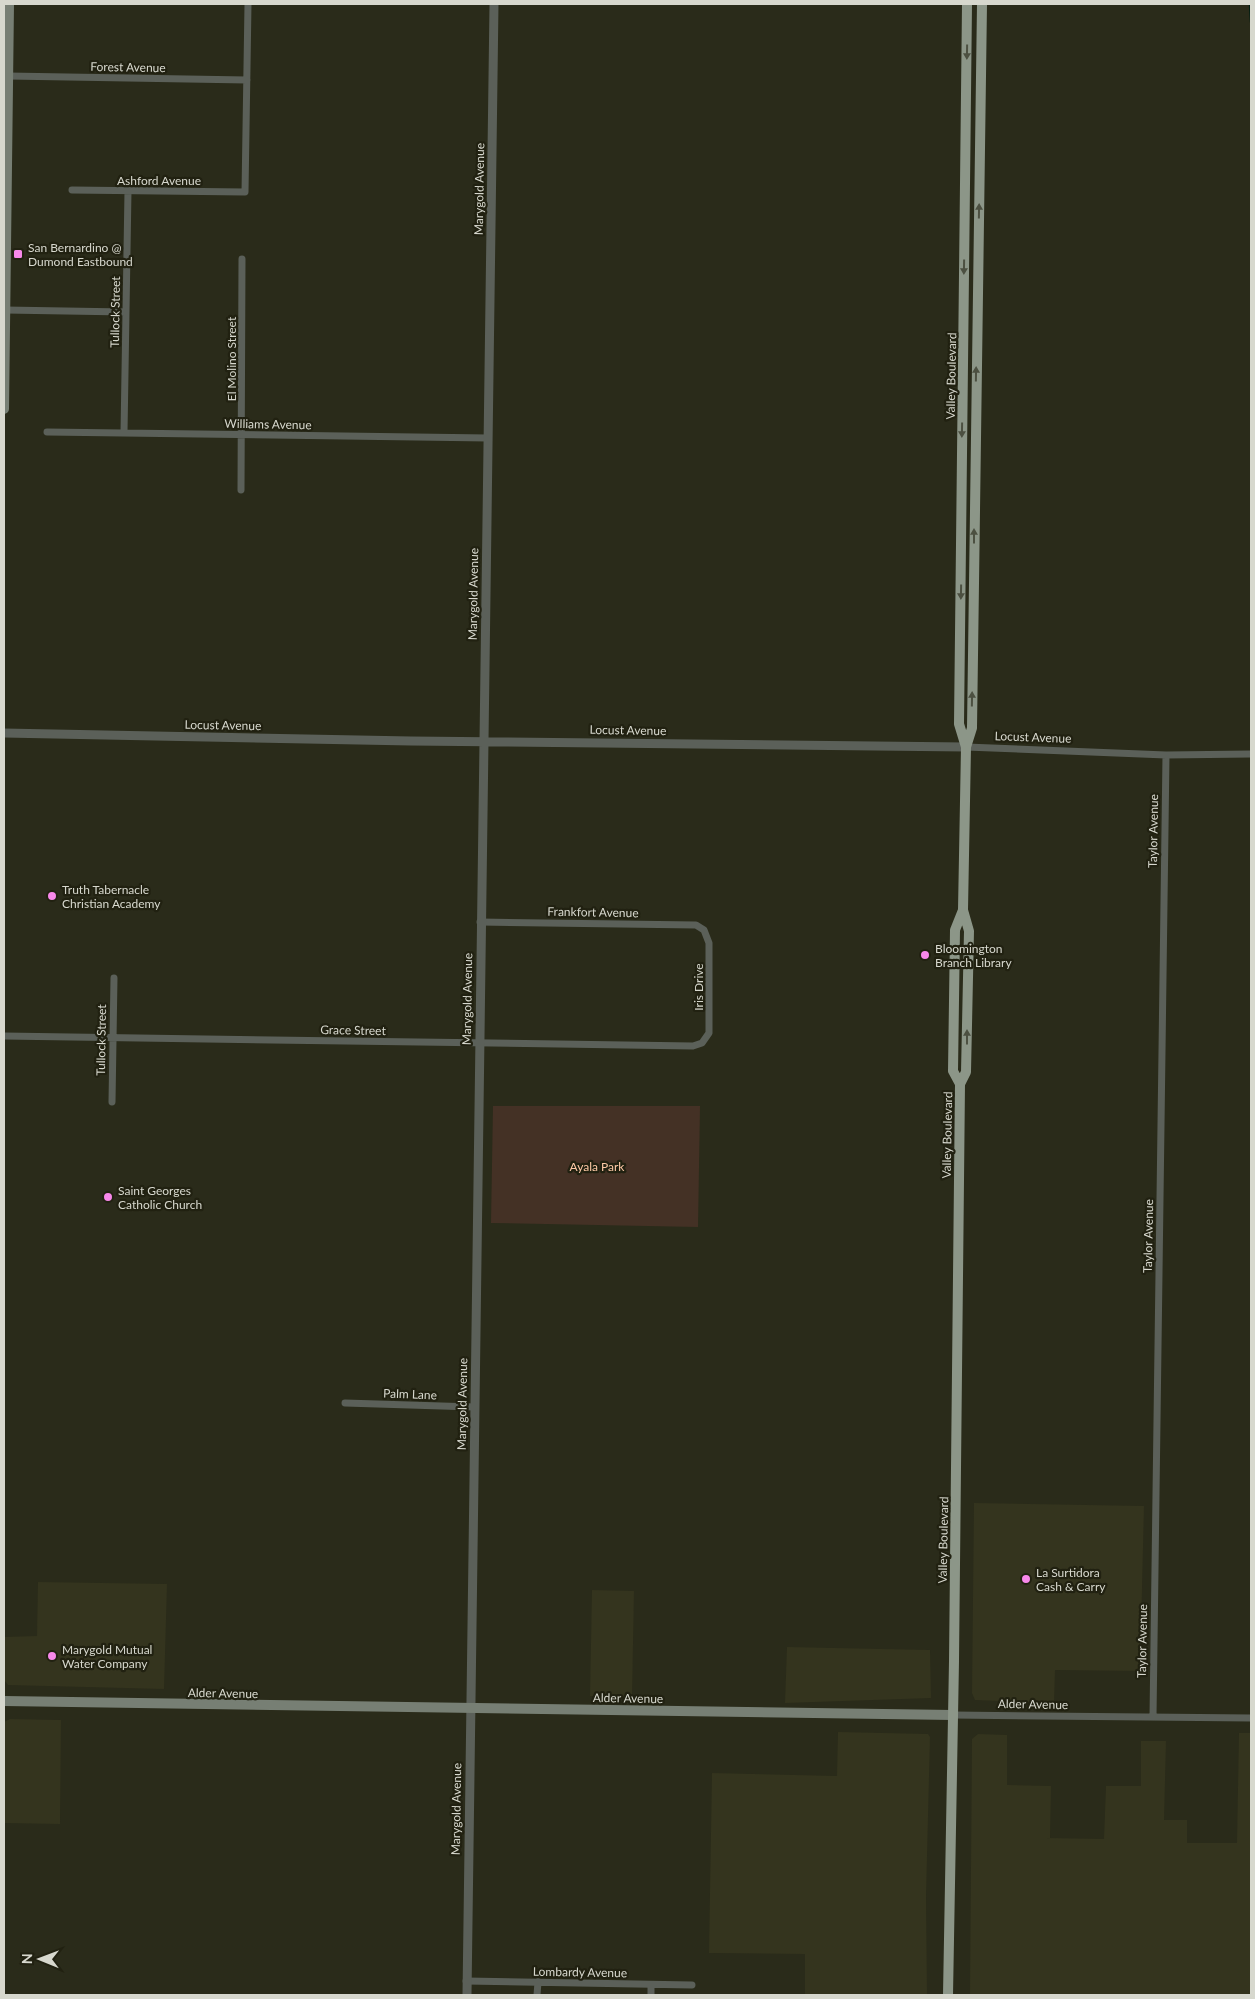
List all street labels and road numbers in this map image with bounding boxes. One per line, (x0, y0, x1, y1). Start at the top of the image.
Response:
street label: Forest Avenue (90, 59, 166, 75)
street label: Marygold Avenue (471, 143, 487, 235)
street label: Ashford Avenue (117, 173, 201, 188)
street label: Tullock Street (107, 275, 123, 348)
street label: El Molino Street (224, 316, 239, 401)
street label: Valley Boulevard (943, 332, 959, 420)
street label: Williams Avenue (224, 416, 312, 432)
street label: Marygold Avenue (465, 548, 481, 640)
street label: Locust Avenue (184, 717, 262, 733)
street label: Locust Avenue (589, 722, 667, 738)
street label: Locust Avenue (994, 728, 1072, 746)
street label: Taylor Avenue (1145, 794, 1161, 868)
street label: Frankfort Avenue (547, 904, 639, 920)
street label: Marygold Avenue (459, 953, 475, 1045)
street label: Iris Drive (691, 963, 706, 1011)
street label: Tullock Street (93, 1003, 109, 1076)
street label: Grace Street (320, 1022, 387, 1038)
street label: Valley Boulevard (939, 1091, 955, 1179)
street label: Taylor Avenue (1140, 1199, 1156, 1273)
street label: Marygold Avenue (454, 1358, 470, 1450)
street label: Palm Lane (383, 1386, 437, 1402)
street label: Valley Boulevard (935, 1496, 951, 1584)
street label: Taylor Avenue (1134, 1604, 1150, 1678)
street label: Alder Avenue (188, 1685, 258, 1701)
street label: Alder Avenue (593, 1690, 663, 1706)
street label: Alder Avenue (998, 1696, 1068, 1712)
street label: Marygold Avenue (448, 1763, 464, 1855)
street label: Lombardy Avenue (533, 1964, 627, 1980)

